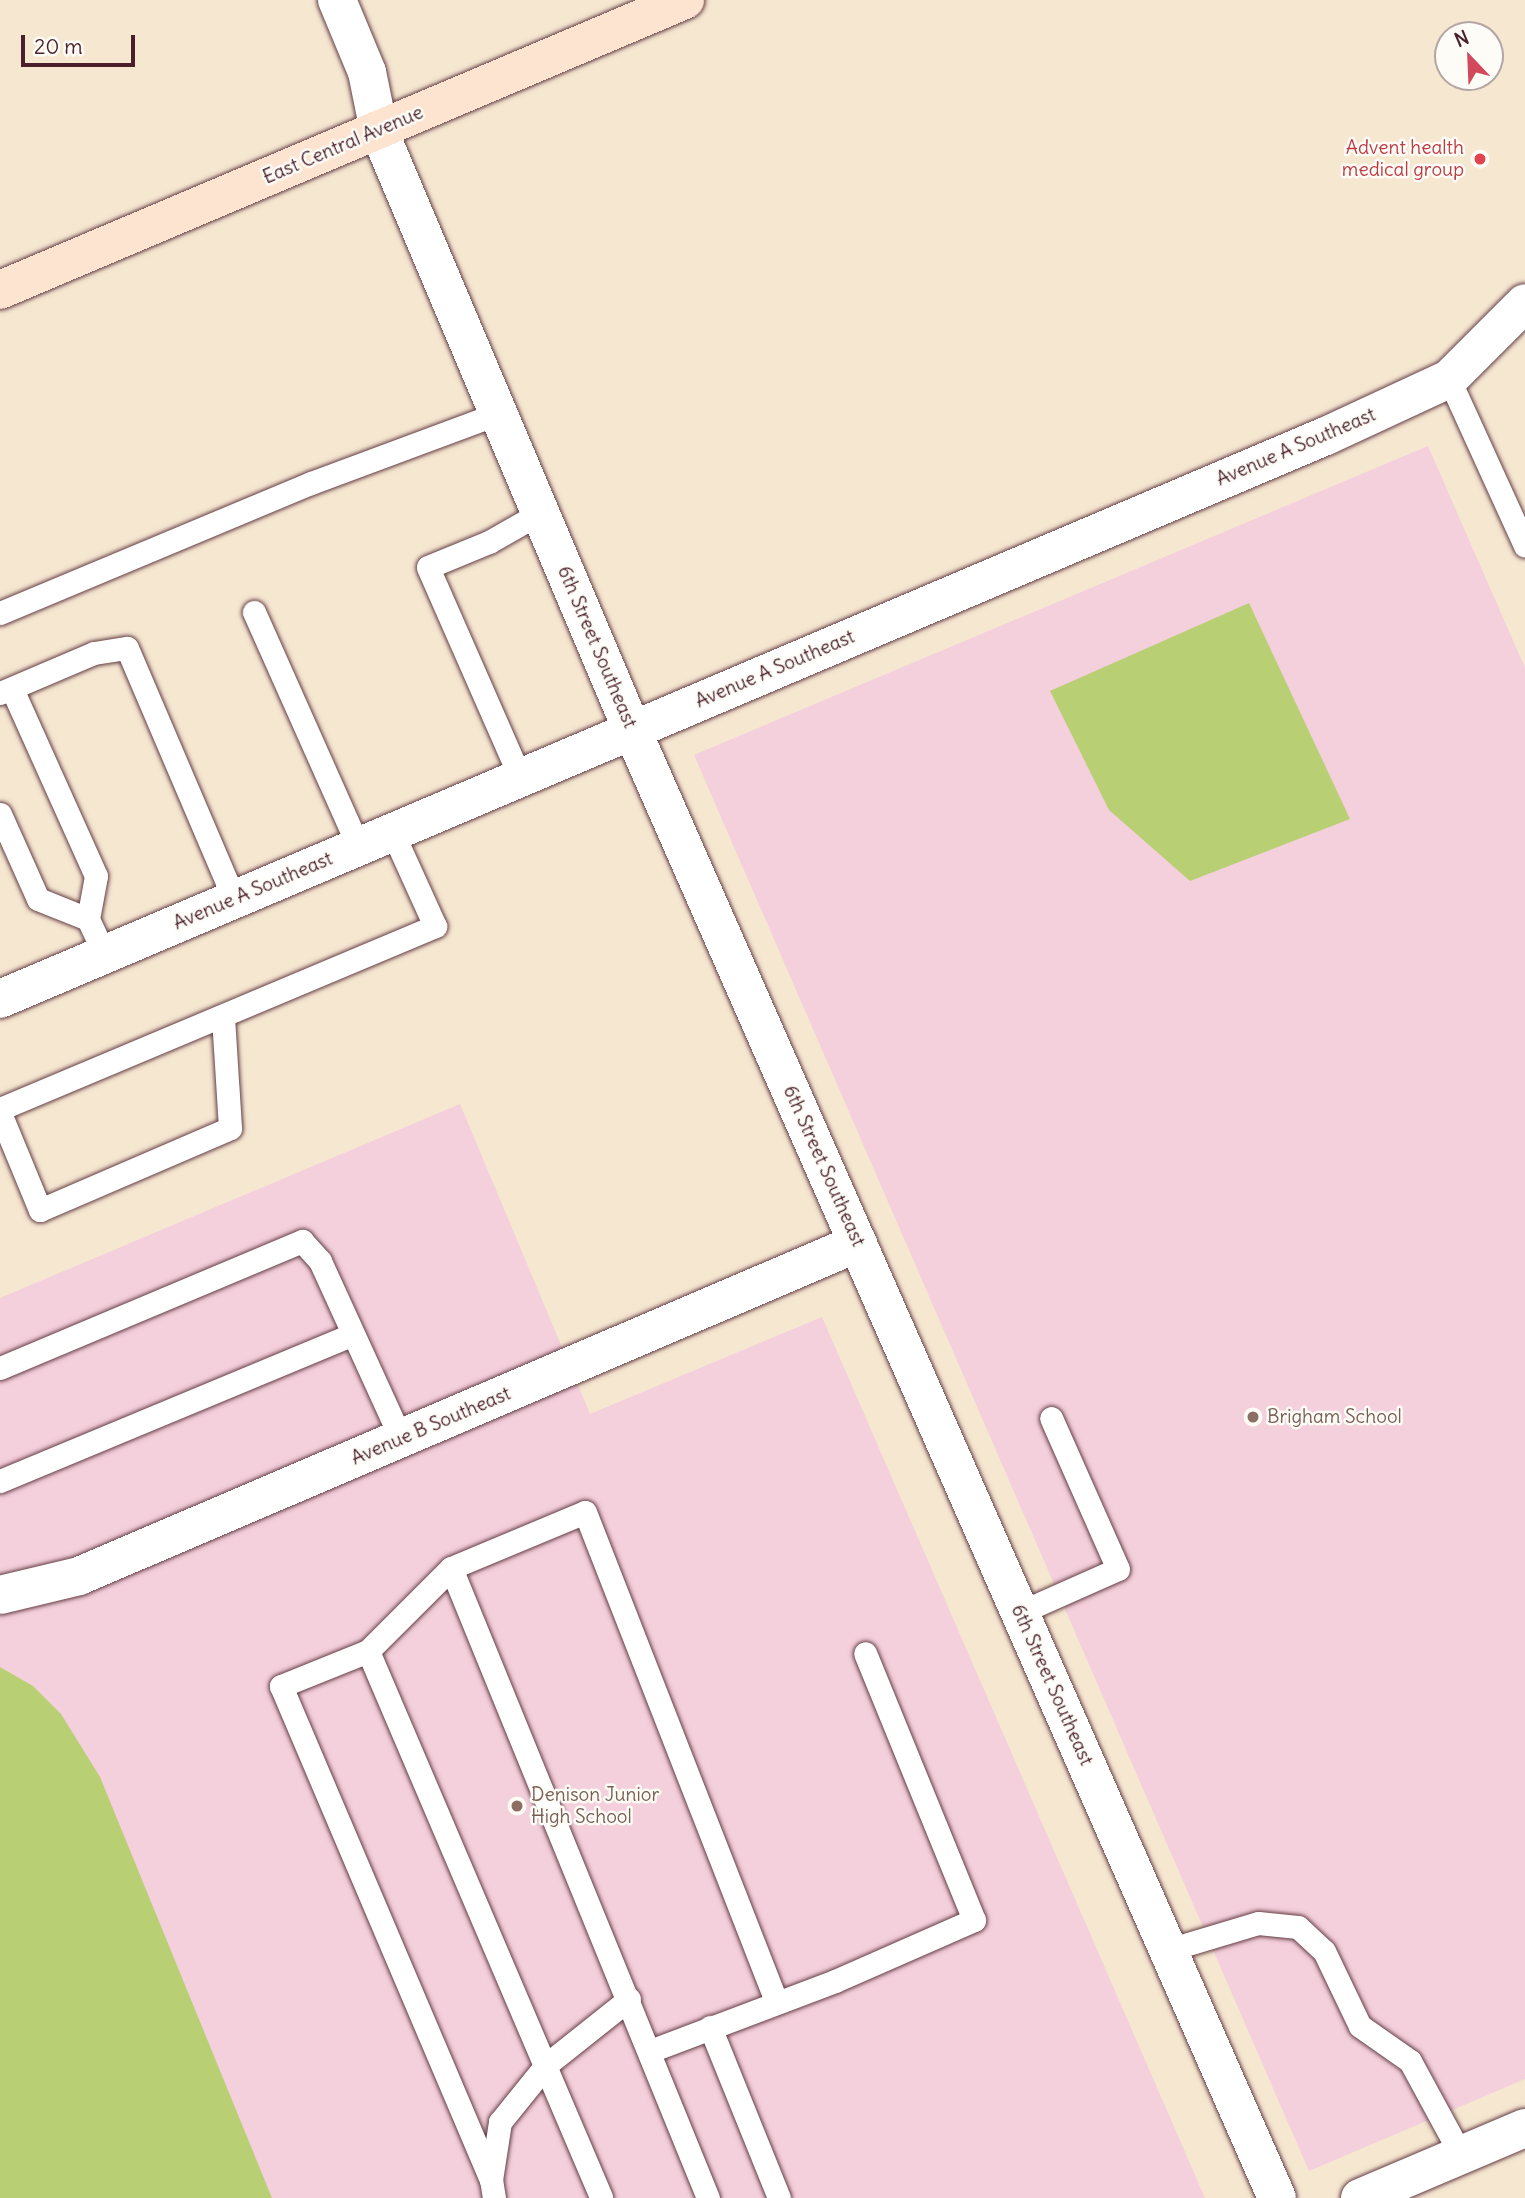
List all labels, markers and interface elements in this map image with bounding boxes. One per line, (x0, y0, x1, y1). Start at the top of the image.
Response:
scale bar (24, 21, 138, 65)
north arrow (1434, 21, 1504, 91)
text: N (1451, 25, 1472, 52)
text: 20 m (34, 33, 83, 60)
street label: East Central Avenue (260, 101, 426, 189)
place label: Advent health medical group (1342, 137, 1464, 181)
marker: Advent health medical group (1470, 149, 1490, 169)
street label: Avenue A Southeast (1213, 403, 1379, 491)
street label: 6th Street Southeast (553, 562, 641, 732)
street label: Avenue A Southeast (692, 625, 858, 713)
street label: Avenue A Southeast (170, 847, 336, 935)
street label: 6th Street Southeast (778, 1082, 870, 1250)
street label: Avenue B Southeast (348, 1382, 514, 1470)
place label: Brigham School (1267, 1406, 1402, 1428)
marker: Brigham School (1245, 1409, 1261, 1425)
street label: 6th Street Southeast (1006, 1601, 1098, 1769)
place label: Denison Junior High School (531, 1784, 659, 1828)
marker: Denison Junior High School (509, 1798, 525, 1814)

